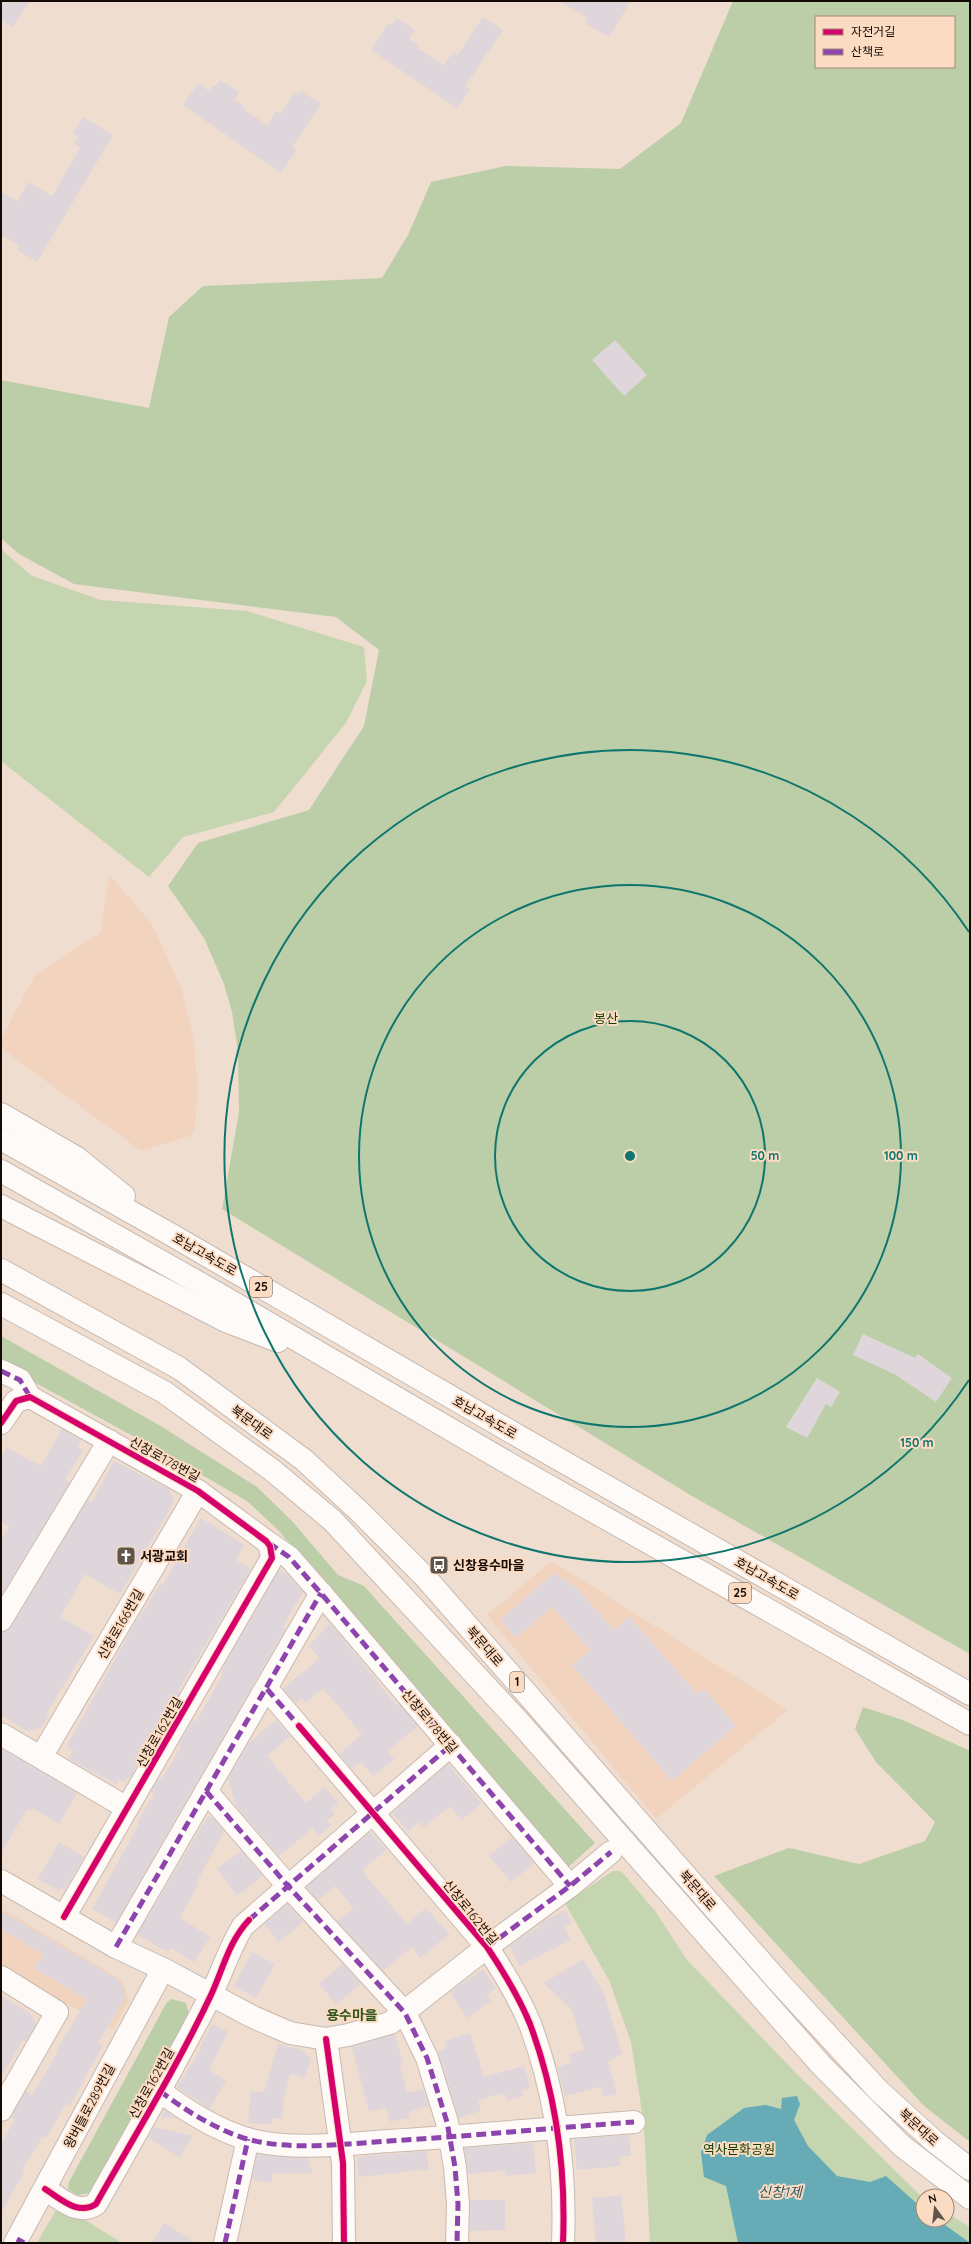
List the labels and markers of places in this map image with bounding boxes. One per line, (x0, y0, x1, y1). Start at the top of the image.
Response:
centre of rings (623, 1149, 637, 1163)
church icon: 서광교회 (115, 1545, 137, 1567)
place label: 서광교회 (140, 1548, 188, 1564)
bus stop icon: 신창용수마을 (428, 1554, 450, 1576)
place label: 신창용수마을 (453, 1557, 525, 1573)

